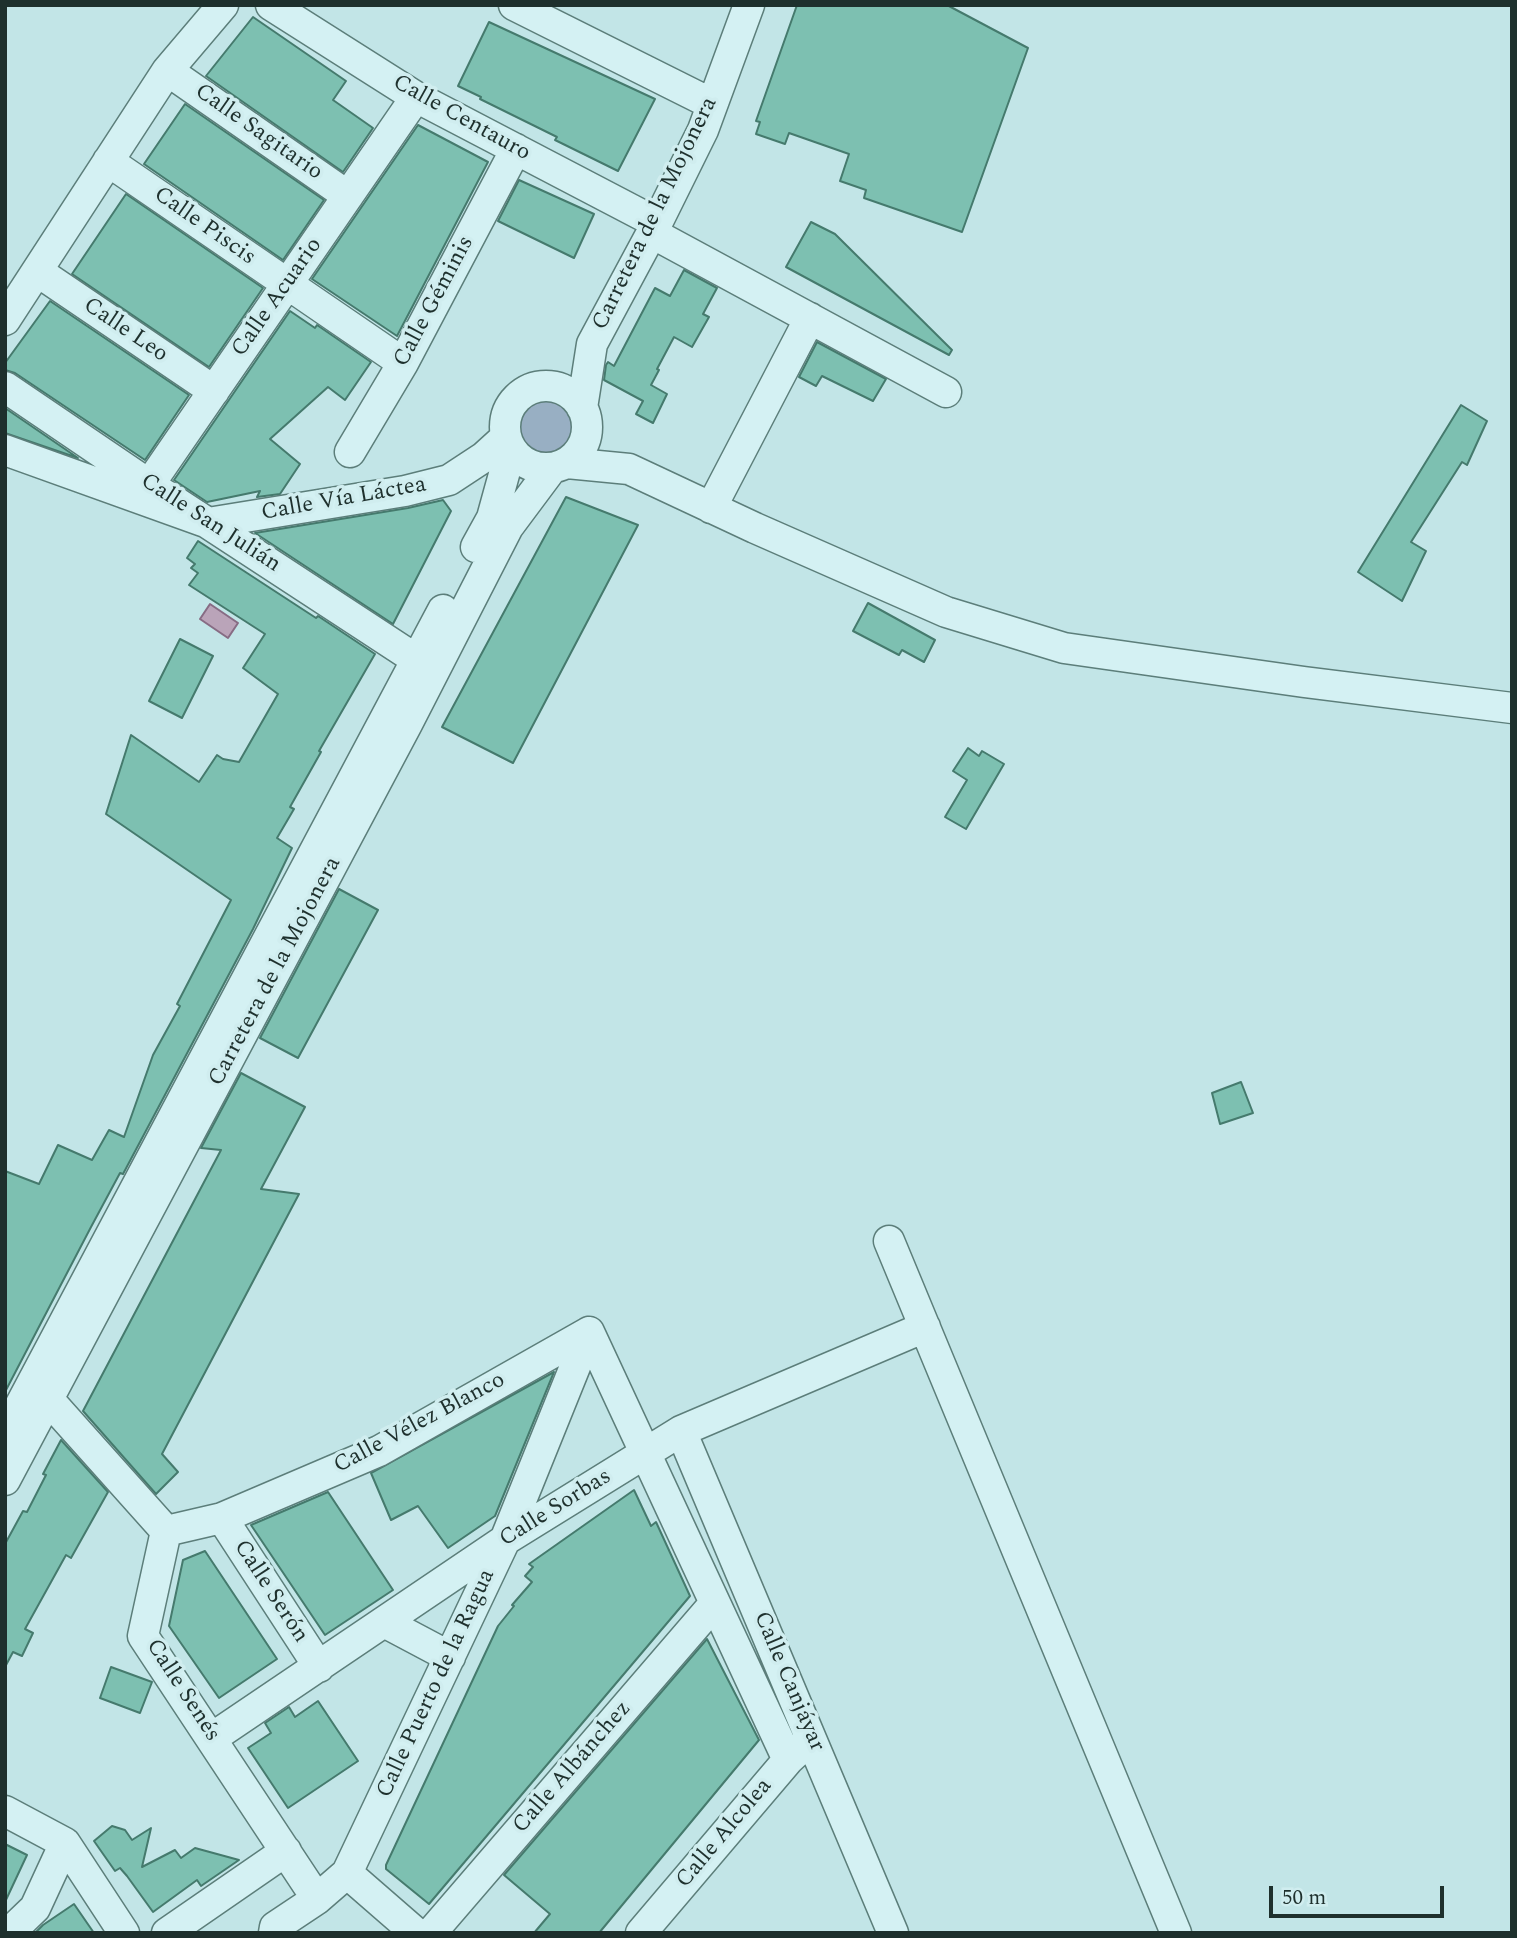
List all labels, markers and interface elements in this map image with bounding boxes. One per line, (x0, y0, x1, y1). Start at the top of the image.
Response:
street label: Calle Centauro (387, 70, 535, 168)
street label: Calle Sagitario (189, 79, 327, 187)
street label: Carretera de la Mojonera (588, 93, 724, 335)
street label: Calle Piscis (148, 182, 260, 272)
street label: Calle Géminis (389, 232, 481, 372)
street label: Calle Acuario (227, 233, 329, 363)
street label: Calle Leo (77, 293, 173, 369)
street label: Calle San Julián (135, 468, 285, 580)
street label: Calle Vía Láctea (259, 472, 429, 528)
street label: Carretera de la Mojonera (204, 853, 348, 1091)
street label: Calle Vélez Blanco (330, 1367, 510, 1481)
street label: Calle Sorbas (495, 1464, 617, 1554)
street label: Calle Serón (227, 1535, 313, 1649)
street label: Calle Puerto de la Ragua (372, 1565, 502, 1803)
street label: Calle Canjáyar (746, 1608, 830, 1756)
street label: Calle Senés (139, 1635, 225, 1747)
street label: Calle Albánchez (508, 1696, 638, 1840)
street label: Calle Alcolea (671, 1774, 779, 1894)
scale bar (1272, 1871, 1447, 1915)
text: 50 m (1282, 1882, 1326, 1914)

